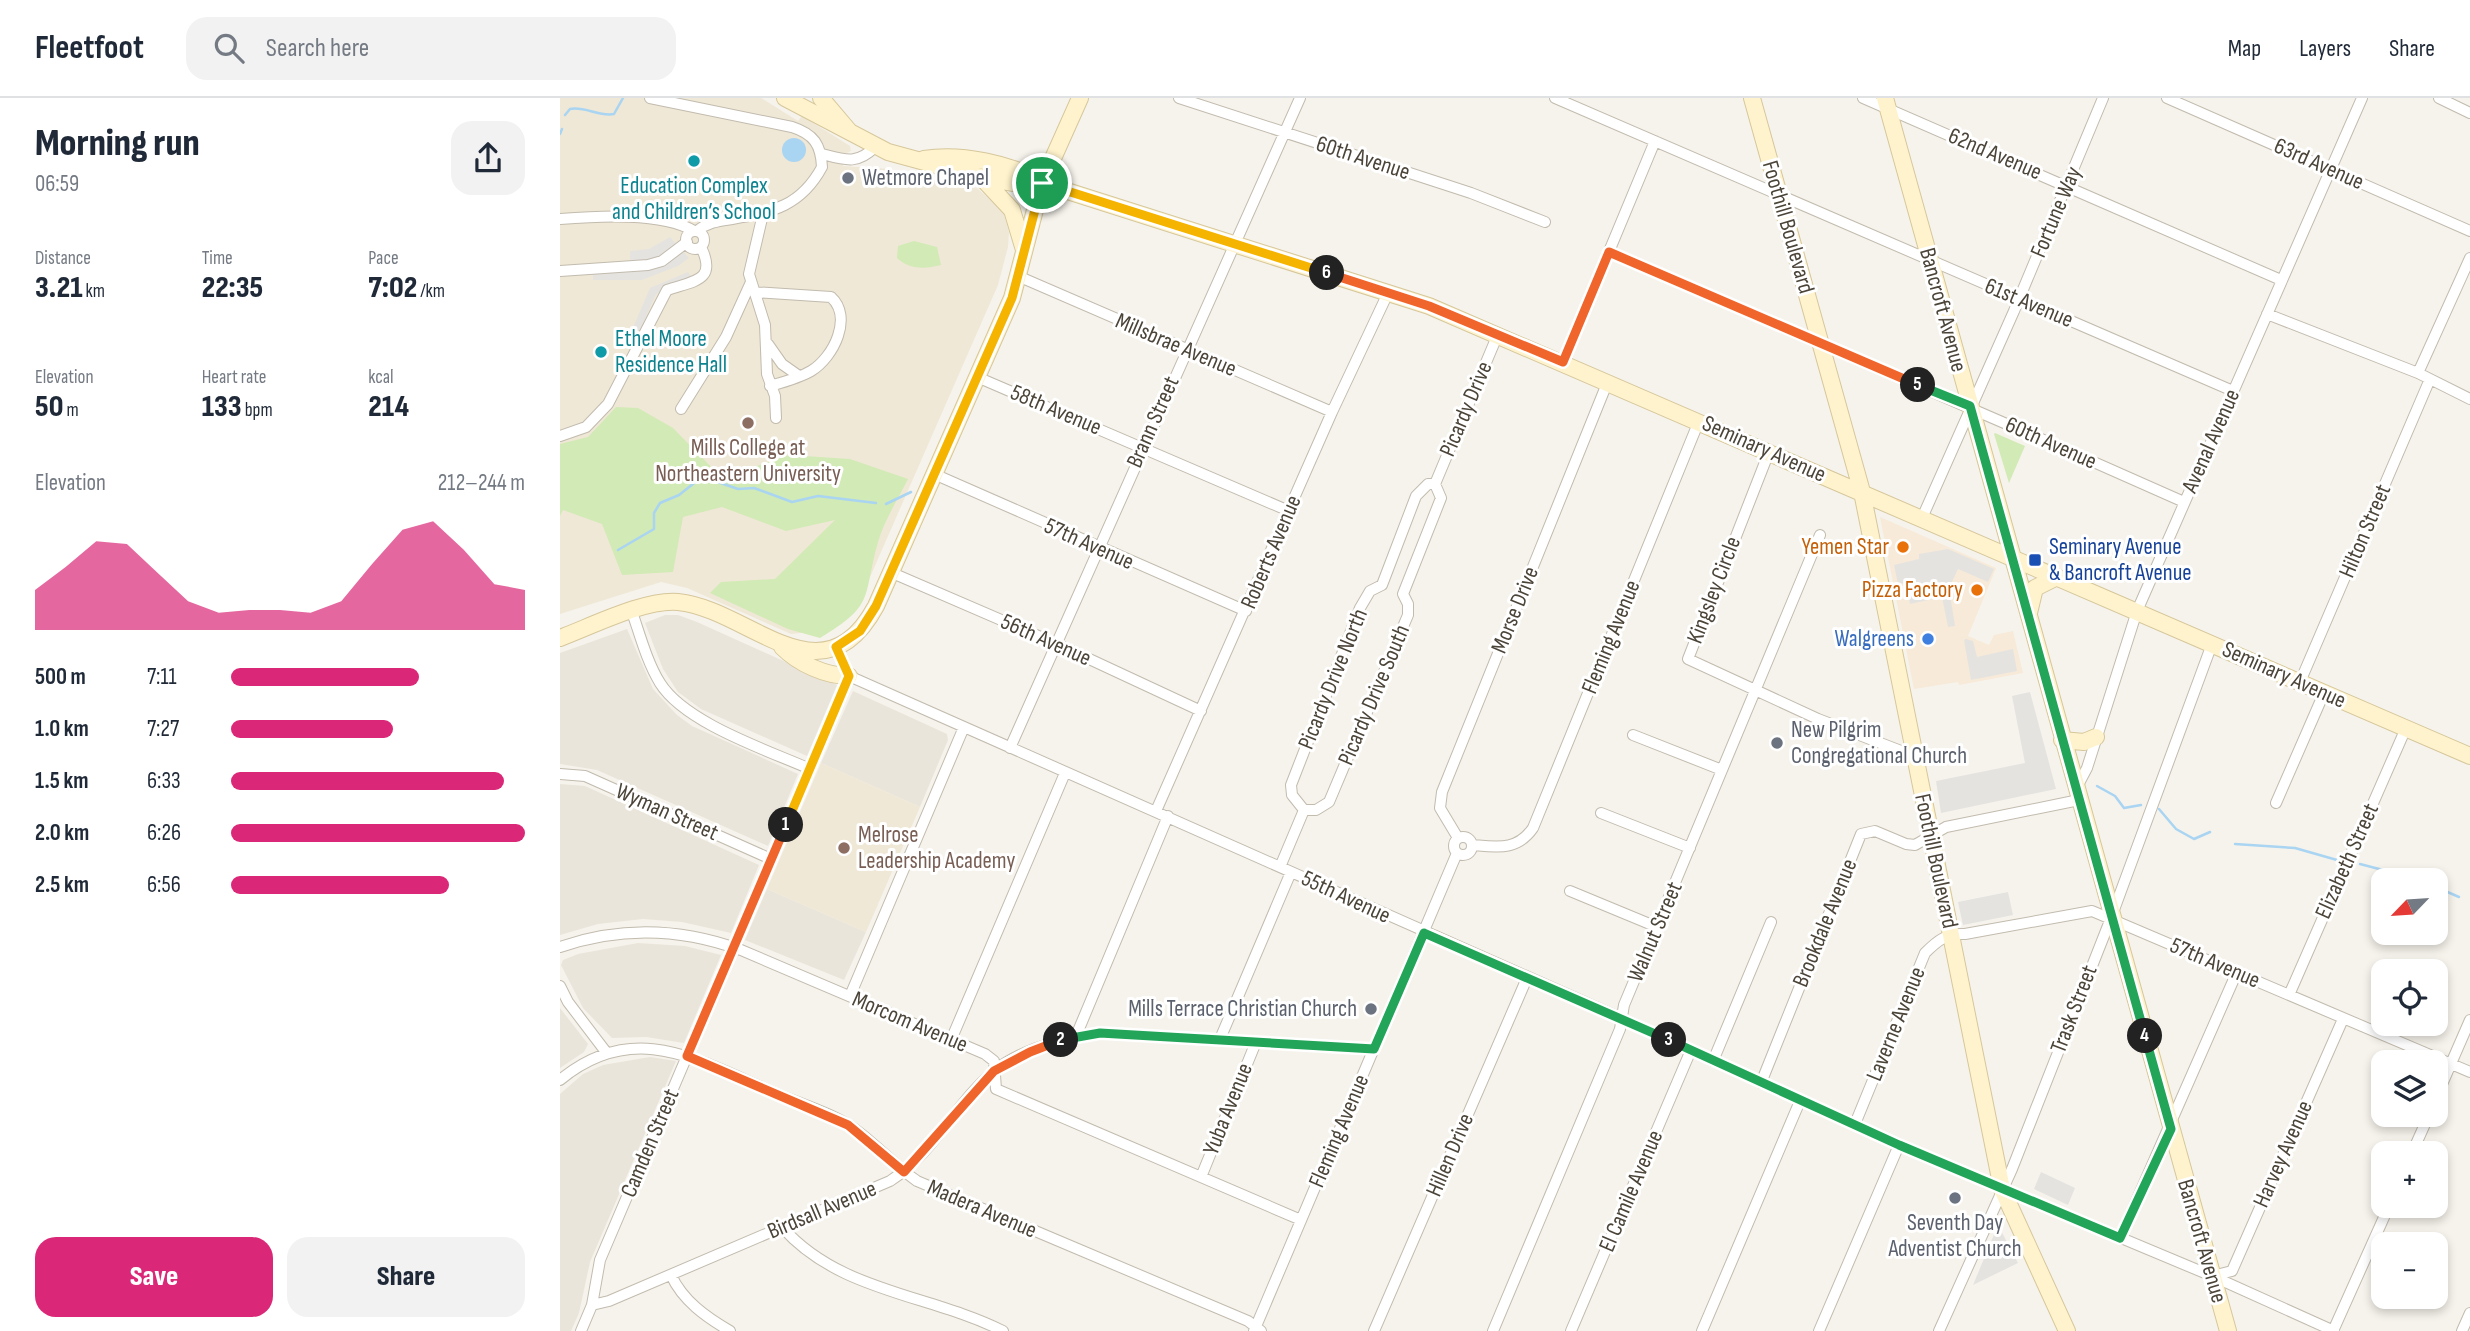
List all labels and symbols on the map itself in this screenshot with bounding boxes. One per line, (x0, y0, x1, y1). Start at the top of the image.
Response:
street label: 62nd Avenue (1944, 122, 2046, 186)
street label: 60th Avenue (1313, 130, 1413, 186)
street label: 63rd Avenue (2270, 132, 2368, 196)
marker: Education Complex and Children’s School (686, 153, 702, 169)
pin (1012, 153, 1072, 213)
street label: Foothill Boulevard (1756, 157, 1820, 297)
street label: Fortune Way (2024, 162, 2088, 262)
place label: Wetmore Chapel (862, 164, 989, 192)
marker: Wetmore Chapel (840, 170, 856, 186)
place label: Education Complex and Children’s School (612, 172, 776, 226)
street label: Bancroft Avenue (1913, 245, 1973, 375)
pin: 6 (1310, 256, 1344, 290)
street label: 61st Avenue (1981, 272, 2077, 334)
street label: Millsbrae Avenue (1111, 307, 1241, 383)
place label: Ethel Moore Residence Hall (615, 325, 727, 379)
marker: Ethel Moore Residence Hall (593, 344, 609, 360)
street label: Picardy Drive (1434, 357, 1498, 461)
pin: 5 (1900, 368, 1936, 402)
street label: Brann Street (1120, 372, 1186, 472)
street label: 58th Avenue (1006, 378, 1106, 442)
street label: Avenal Avenue (2175, 385, 2246, 498)
street label: Seminary Avenue (1698, 409, 1830, 489)
street label: 60th Avenue (2001, 410, 2101, 476)
marker: Mills College at Northeastern University (740, 415, 756, 431)
place label: Mills College at Northeastern University (655, 434, 841, 488)
street label: Hilton Street (2333, 480, 2397, 582)
street label: Roberts Avenue (1235, 491, 1307, 613)
street label: 57th Avenue (1040, 512, 1138, 576)
street label: Kingsley Circle (1681, 533, 1747, 647)
place label: Yemen Star (1802, 533, 1889, 561)
place label: Seminary Avenue & Bancroft Avenue (2049, 533, 2192, 587)
marker: Yemen Star (1895, 539, 1911, 555)
marker: Seminary Avenue & Bancroft Avenue (2027, 552, 2043, 568)
street label: Morse Drive (1485, 563, 1545, 657)
street label: Fleming Avenue (1575, 576, 1647, 698)
place label: Pizza Factory (1862, 576, 1963, 604)
marker: Pizza Factory (1969, 582, 1985, 598)
street label: Picardy Drive North (1292, 605, 1374, 753)
street label: 56th Avenue (996, 608, 1096, 672)
street label: Picardy Drive South (1332, 621, 1416, 769)
place label: Walgreens (1835, 625, 1914, 653)
marker: Walgreens (1920, 631, 1936, 647)
street label: Seminary Avenue (2218, 635, 2350, 715)
place label: New Pilgrim Congregational Church (1791, 716, 1967, 770)
marker: New Pilgrim Congregational Church (1769, 735, 1785, 751)
street label: Wyman Street (611, 777, 723, 847)
street label: Foothill Boulevard (1908, 791, 1964, 931)
street label: Elizabeth Street (2309, 799, 2385, 923)
pin: 1 (768, 808, 804, 842)
place label: Melrose Leadership Academy (858, 821, 1015, 875)
marker: Melrose Leadership Academy (836, 840, 852, 856)
street label: Brookdale Avenue (1787, 855, 1863, 991)
street label: 55th Avenue (1297, 864, 1395, 930)
north arrow (2371, 868, 2448, 945)
street label: Walnut Street (1621, 878, 1689, 986)
street label: 57th Avenue (2166, 931, 2264, 995)
street label: Trask Street (2044, 961, 2104, 1057)
street label: Laverne Avenue (1860, 963, 1932, 1085)
street label: Morcom Avenue (848, 985, 972, 1059)
place label: Mills Terrace Christian Church (1128, 995, 1357, 1023)
marker: Mills Terrace Christian Church (1363, 1001, 1379, 1017)
pin: 4 (2128, 1018, 2162, 1054)
pin: 2 (1044, 1023, 1078, 1058)
pin: 3 (1652, 1023, 1686, 1058)
street label: Yuba Avenue (1197, 1059, 1259, 1159)
street label: Fleming Avenue (1303, 1070, 1375, 1192)
street label: Camden Street (615, 1084, 685, 1202)
street label: Harvey Avenue (2247, 1096, 2319, 1212)
street label: Hillen Drive (1420, 1109, 1480, 1201)
street label: El Camile Avenue (1593, 1126, 1669, 1256)
street label: Madera Avenue (923, 1173, 1041, 1245)
street label: Birdsall Avenue (763, 1174, 881, 1246)
street label: Bancroft Avenue (2171, 1176, 2233, 1306)
marker: Seventh Day Adventist Church (1947, 1190, 1963, 1206)
place label: Seventh Day Adventist Church (1887, 1209, 2022, 1263)

